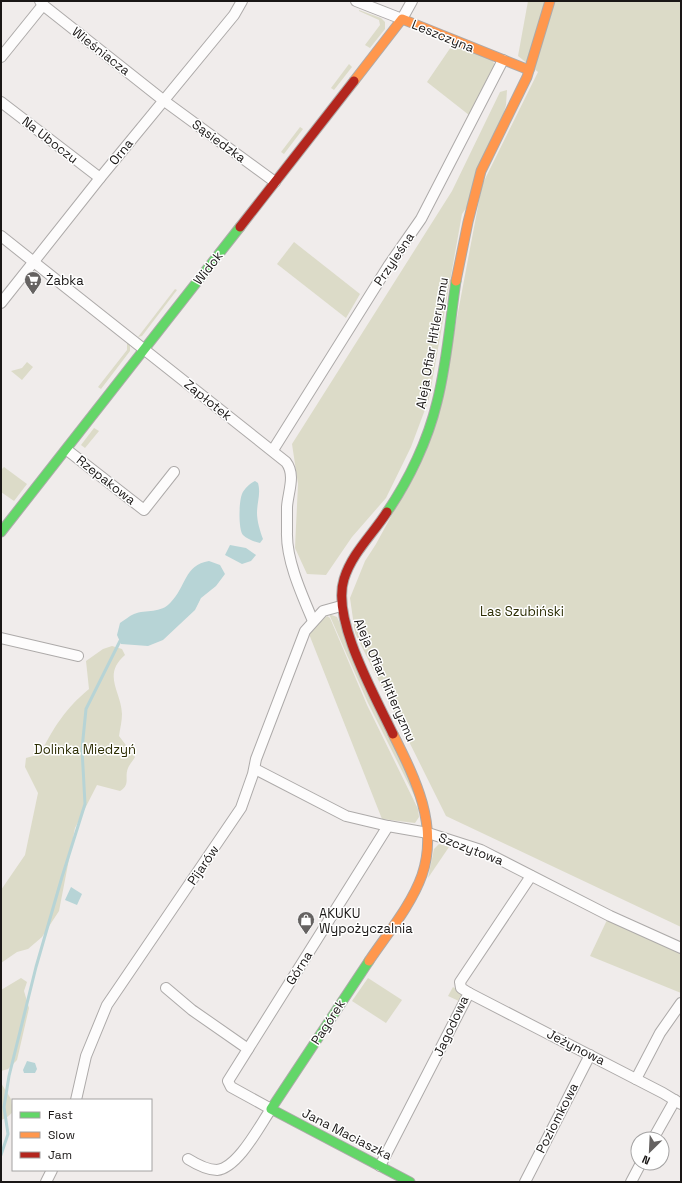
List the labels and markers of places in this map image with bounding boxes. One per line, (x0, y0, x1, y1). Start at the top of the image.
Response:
supermarket icon: Żabka (23, 270, 43, 295)
place label: Żabka (46, 272, 84, 289)
place label: AKUKU Wypożyczalnia (319, 905, 413, 937)
shop icon: AKUKU Wypożyczalnia (296, 910, 316, 935)

